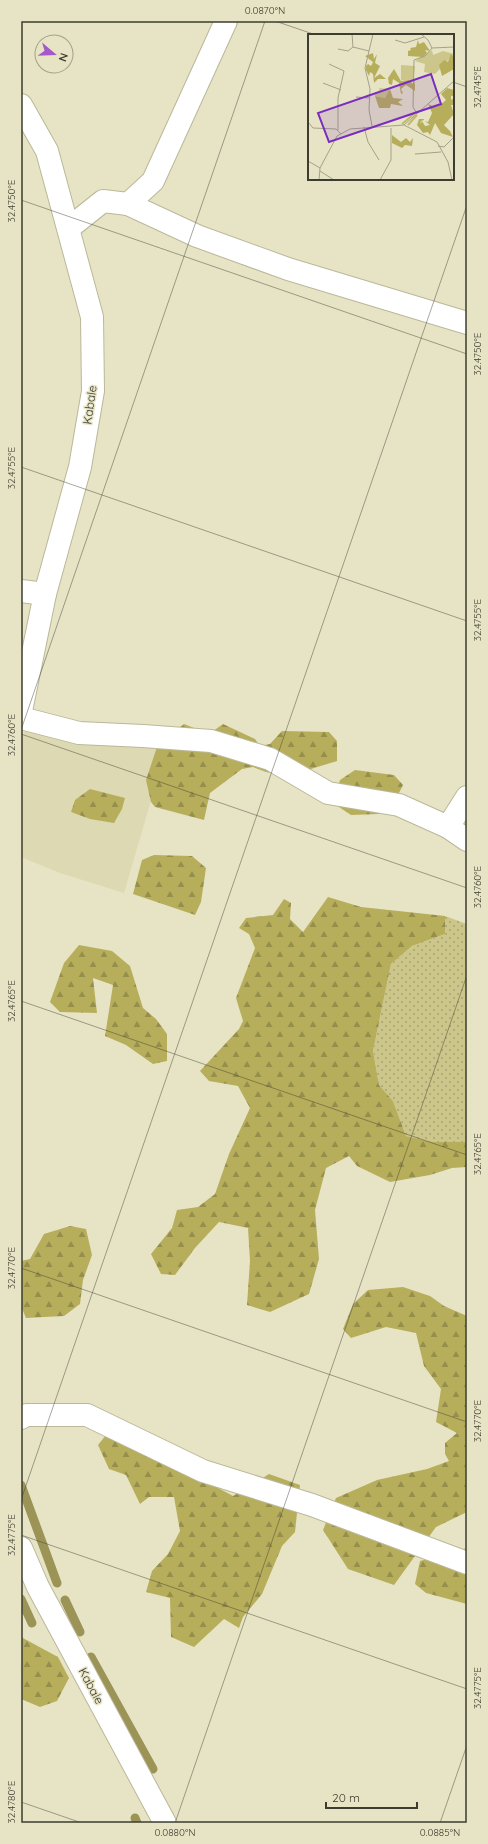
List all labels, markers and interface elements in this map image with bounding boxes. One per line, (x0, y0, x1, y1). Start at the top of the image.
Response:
text: 0.0870°N (245, 4, 285, 17)
north arrow (34, 34, 74, 74)
inset map (308, 34, 454, 180)
text: N (56, 51, 71, 63)
text: 32.4745°E (471, 66, 484, 108)
text: 32.4750°E (5, 179, 18, 222)
text: 32.4750°E (471, 332, 484, 375)
street label: Kabale (79, 384, 100, 425)
text: 32.4755°E (5, 447, 18, 489)
text: 32.4755°E (471, 599, 484, 641)
text: 32.4760°E (5, 713, 18, 756)
text: 32.4760°E (471, 865, 484, 908)
text: 32.4765°E (5, 980, 18, 1022)
text: 32.4765°E (471, 1133, 484, 1175)
text: 32.4770°E (5, 1246, 18, 1289)
text: 32.4770°E (471, 1399, 484, 1442)
text: 32.4775°E (5, 1514, 18, 1556)
street label: Kabale (76, 1665, 107, 1707)
text: 32.4775°E (471, 1667, 484, 1709)
text: 32.4780°E (5, 1780, 18, 1823)
scale bar (326, 1784, 417, 1810)
text: 20 m (332, 1790, 360, 1805)
text: 0.0880°N (154, 1826, 196, 1839)
text: 0.0885°N (420, 1826, 460, 1839)

